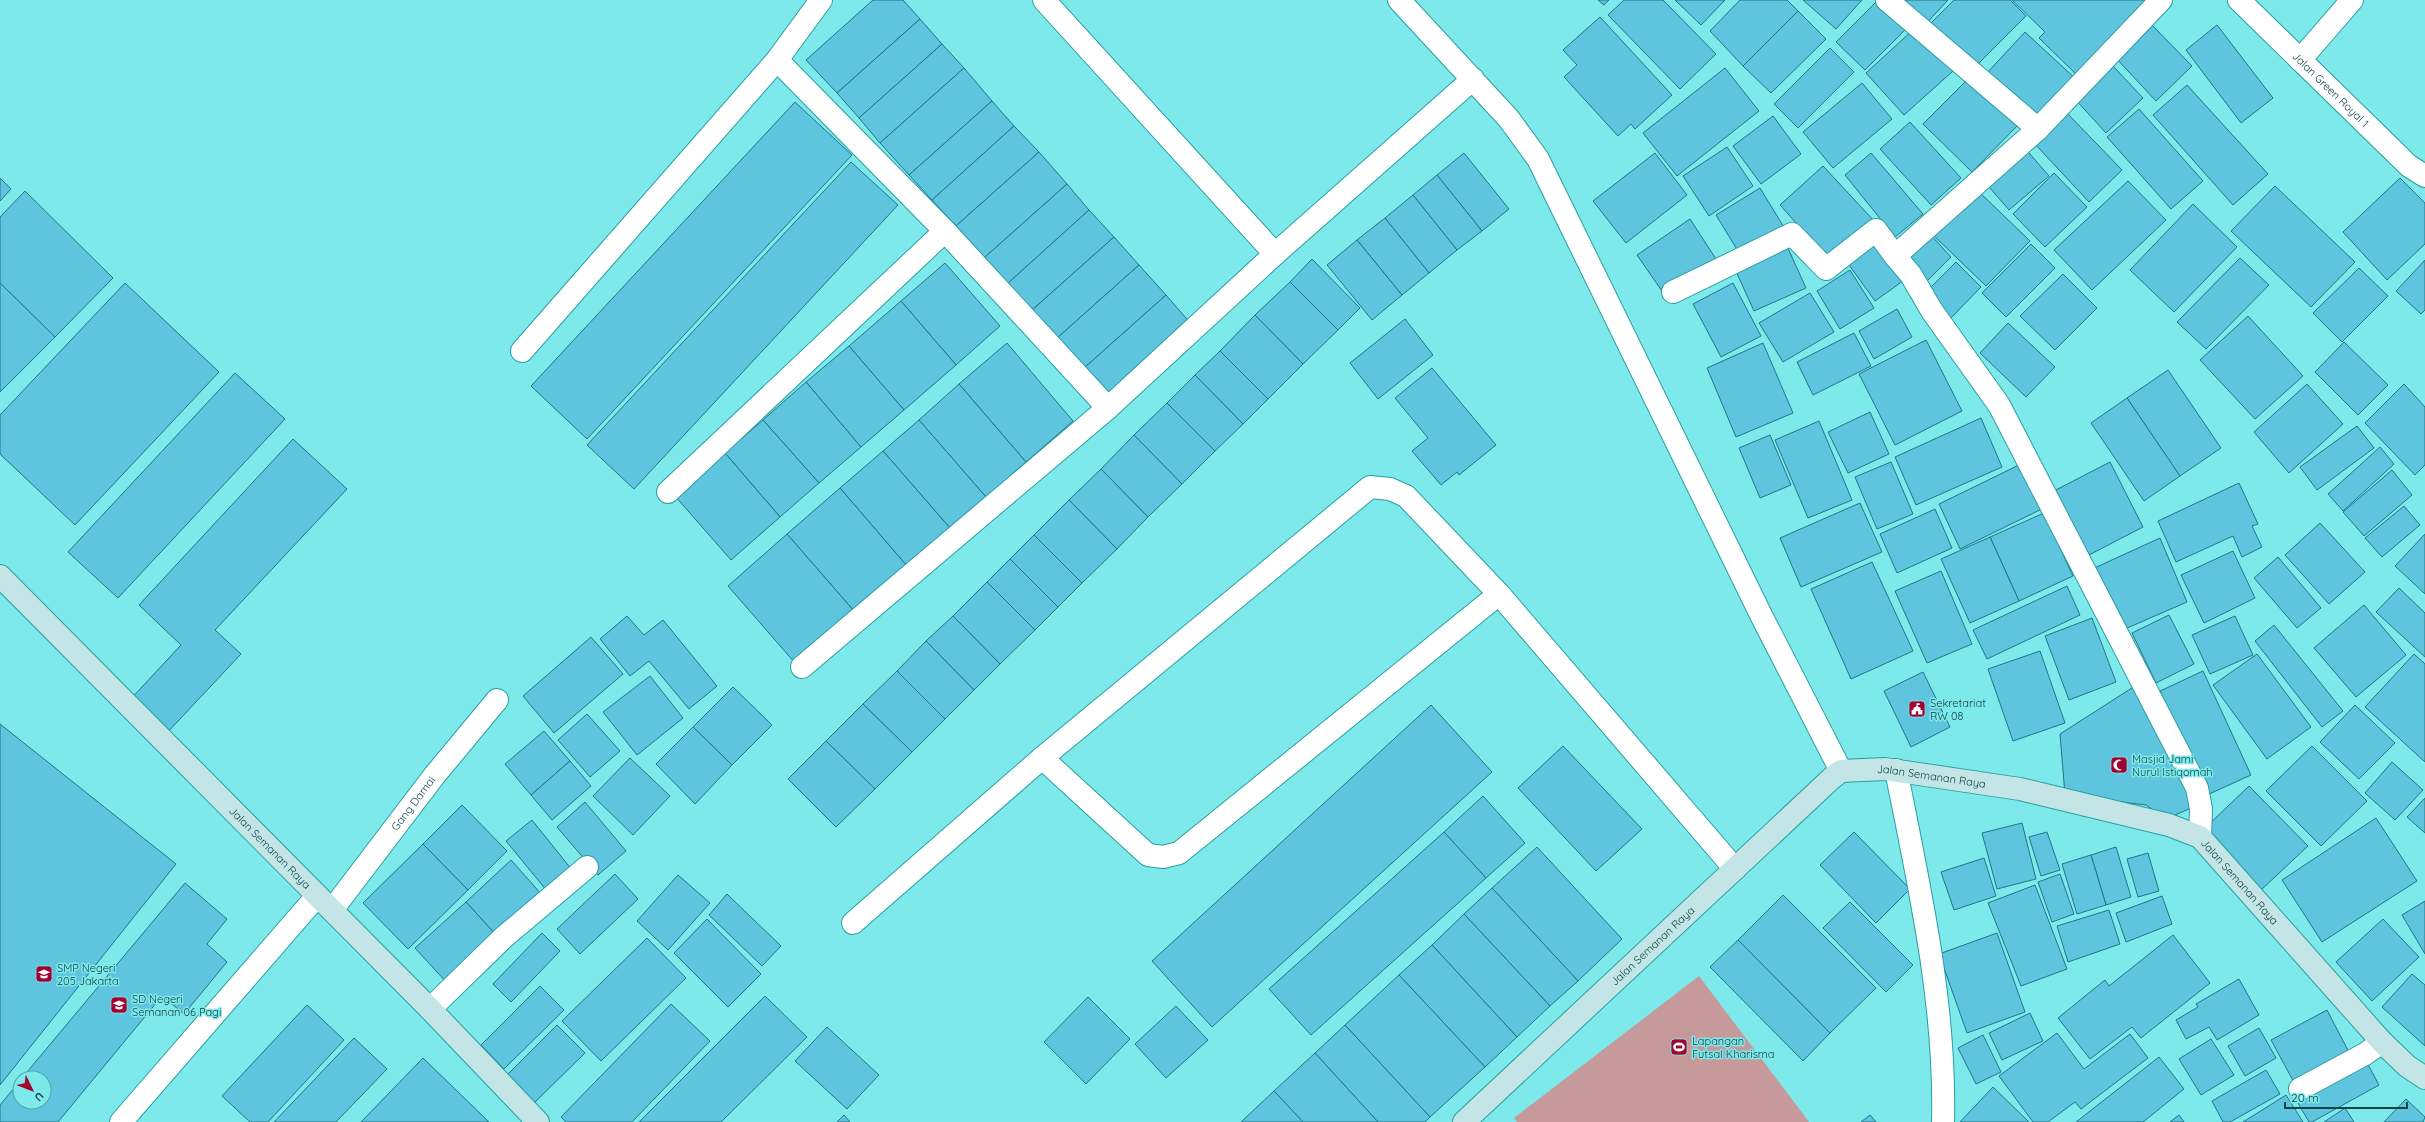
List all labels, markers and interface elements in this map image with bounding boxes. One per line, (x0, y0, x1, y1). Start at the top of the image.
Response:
street label: Jalan Green Royal 1 (2289, 49, 2372, 130)
place label: Sekretariat RW 08 (1930, 696, 1986, 723)
public building icon: Sekretariat RW 08 (1907, 699, 1927, 719)
place label: Masjid Jami Nurul Istiqomah (2132, 752, 2213, 779)
mosque icon: Masjid Jami Nurul Istiqomah (2109, 755, 2129, 775)
street label: Jalan Semanan Raya (1876, 762, 1987, 791)
street label: Gang Damai (388, 774, 438, 833)
street label: Jalan Semanan Raya (226, 804, 314, 892)
street label: Jalan Semanan Raya (2198, 836, 2281, 928)
street label: Jalan Semanan Raya (1607, 903, 1697, 989)
place label: SMP Negeri 205 Jakarta (57, 961, 119, 988)
school or university icon: SMP Negeri 205 Jakarta (34, 964, 54, 984)
place label: SD Negeri Semanan 06 Pagi (132, 992, 221, 1019)
school or university icon: SD Negeri Semanan 06 Pagi (109, 995, 129, 1015)
place label: Lapangan Futsal Kharisma (1692, 1034, 1775, 1061)
sports icon: Lapangan Futsal Kharisma (1669, 1037, 1689, 1057)
north arrow (12, 1070, 52, 1110)
scale bar (2285, 1084, 2407, 1110)
text: U (32, 1089, 47, 1104)
text: 20 m (2291, 1090, 2319, 1105)

